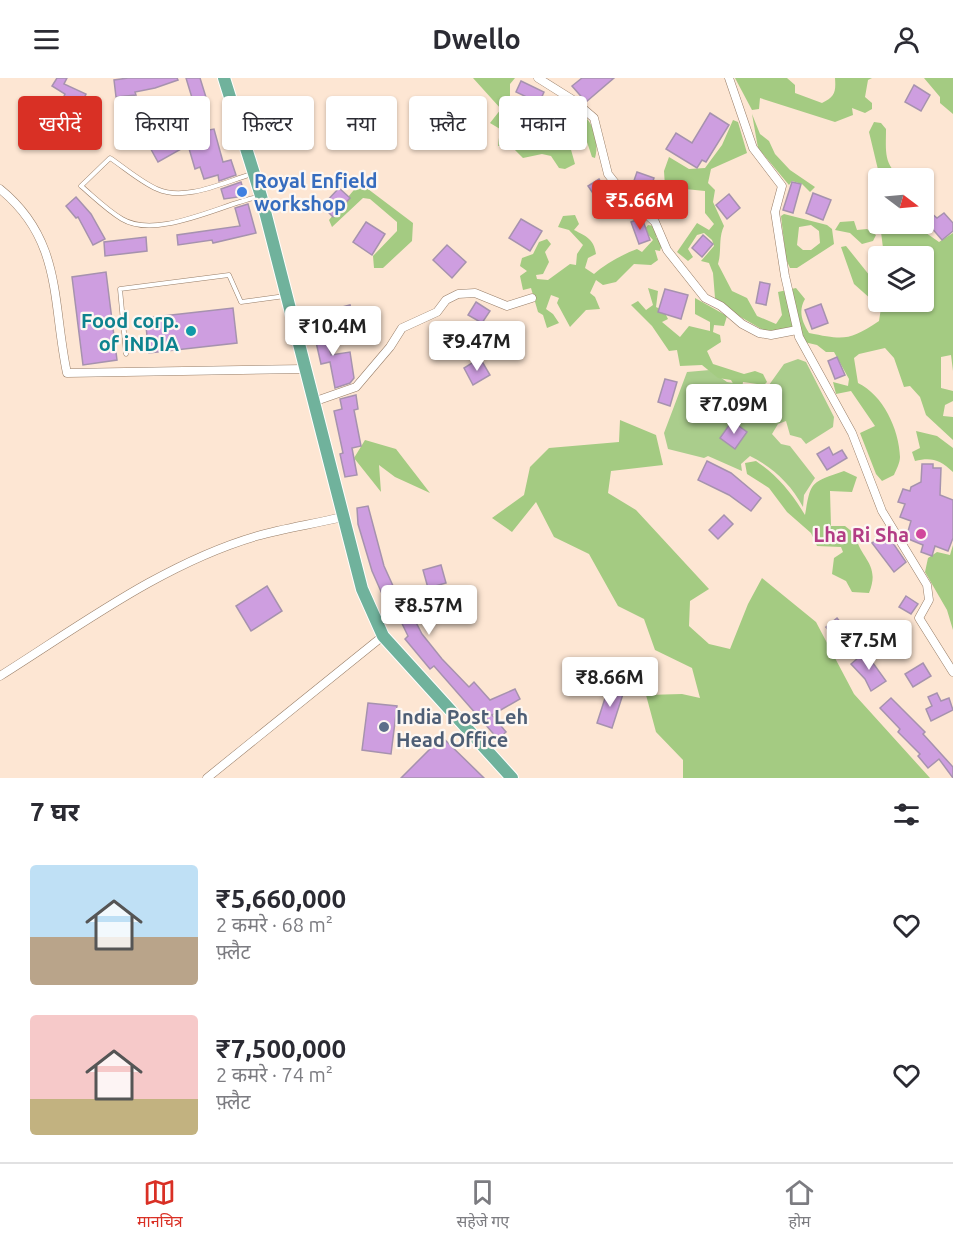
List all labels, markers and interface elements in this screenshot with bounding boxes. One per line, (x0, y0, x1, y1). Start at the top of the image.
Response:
icon: menu (30, 23, 63, 56)
icon: person (890, 23, 923, 56)
text: Dwello (432, 24, 521, 54)
chip: खरीदें (18, 96, 102, 150)
chip: किराया (114, 96, 210, 150)
chip: फ़िल्टर (222, 96, 314, 150)
chip: नया (326, 96, 397, 150)
chip: फ़्लैट (409, 96, 487, 150)
chip: मकान (499, 96, 587, 150)
north arrow (868, 168, 934, 234)
map controls (868, 168, 934, 312)
place label: Royal Enfield workshop (254, 169, 378, 215)
pin: ₹5.66M (591, 180, 689, 231)
marker: Royal Enfield workshop (235, 185, 249, 199)
text: ₹5.66M (606, 188, 674, 211)
button: layers (868, 246, 934, 312)
pin: ₹10.4M (284, 306, 382, 357)
place label: Food corp. of iNDIA (81, 309, 179, 355)
text: ₹10.4M (299, 314, 367, 337)
pin: ₹9.47M (428, 321, 526, 372)
marker: Food corp. of iNDIA (184, 324, 198, 338)
text: ₹9.47M (443, 329, 511, 352)
pin: ₹7.09M (685, 384, 783, 435)
text: ₹7.09M (700, 392, 768, 415)
place label: Lha Ri Sha (813, 523, 909, 546)
marker: Lha Ri Sha (914, 527, 928, 541)
pin: ₹8.57M (380, 585, 478, 636)
text: ₹8.57M (395, 593, 463, 616)
pin: ₹7.5M (827, 620, 911, 671)
text: ₹7.5M (841, 628, 897, 651)
pin: ₹8.66M (561, 657, 659, 708)
text: ₹8.66M (576, 665, 644, 688)
place label: India Post Leh Head Office (396, 705, 528, 751)
marker: India Post Leh Head Office (377, 720, 391, 734)
text: 7 घर (30, 797, 79, 826)
icon: filters (890, 798, 923, 831)
text: ₹5,660,000 (216, 884, 346, 913)
icon: home (78, 889, 150, 961)
icon: heart (890, 909, 923, 942)
text: 2 कमरे · 68 m² (216, 913, 333, 936)
text: फ़्लैट (216, 940, 251, 963)
text: ₹7,500,000 (216, 1034, 346, 1063)
icon: home (78, 1039, 150, 1111)
icon: heart (890, 1059, 923, 1092)
text: 2 कमरे · 74 m² (216, 1063, 333, 1086)
text: फ़्लैट (216, 1090, 251, 1113)
tab: मानचित्र (137, 1176, 183, 1234)
tab: सहेजे गए (457, 1176, 509, 1234)
tab: होम (783, 1176, 816, 1234)

